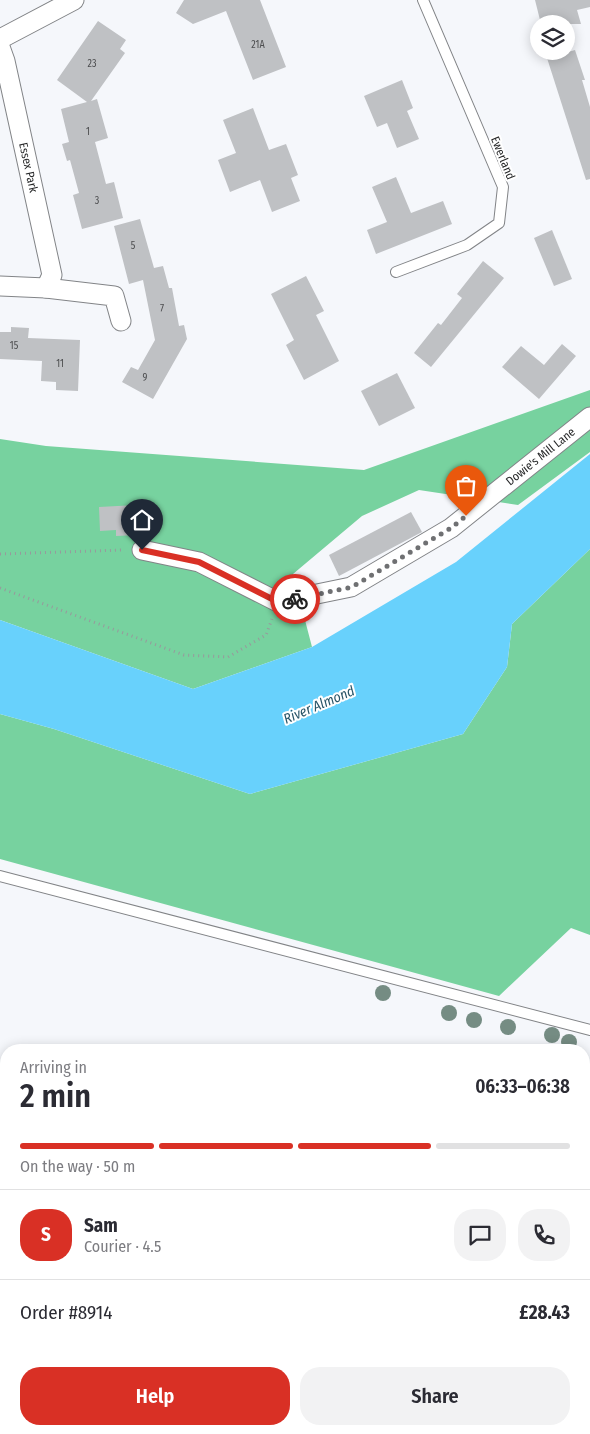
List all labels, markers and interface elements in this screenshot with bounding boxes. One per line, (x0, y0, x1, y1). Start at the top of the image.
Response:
map controls (530, 15, 575, 60)
button: layers (530, 15, 575, 60)
house number: 21A (251, 39, 265, 51)
house number: 23 (88, 58, 97, 70)
house number: 1 (86, 126, 90, 138)
street label: Ewerland (488, 134, 518, 182)
street label: Essex Park (16, 141, 41, 194)
house number: 3 (95, 195, 100, 207)
house number: 5 (131, 240, 136, 252)
house number: 7 (160, 303, 164, 315)
house number: 15 (10, 340, 19, 352)
house number: 11 (56, 358, 64, 370)
house number: 9 (143, 372, 148, 384)
street label: Dowie's Mill Lane (503, 425, 578, 488)
pin (445, 465, 487, 516)
icon: bag (452, 472, 480, 500)
pin (121, 499, 163, 550)
icon: home (128, 506, 156, 534)
courier (270, 574, 320, 624)
icon: bike (281, 585, 309, 613)
water label: River Almond (281, 682, 358, 728)
text: Arriving in (20, 1058, 87, 1077)
text: 06:33–06:38 (475, 1075, 570, 1098)
text: 2 min (20, 1077, 91, 1115)
text: On the way · 50 m (20, 1157, 135, 1176)
button: chat (454, 1209, 506, 1261)
button: phone (518, 1209, 570, 1261)
text: Sam (84, 1214, 118, 1237)
text: S (41, 1223, 51, 1246)
text: Courier · 4.5 (84, 1237, 161, 1256)
text: Order #8914 (20, 1301, 112, 1324)
text: £28.43 (519, 1301, 570, 1324)
button: Help (20, 1367, 290, 1425)
button: Share (300, 1367, 570, 1425)

